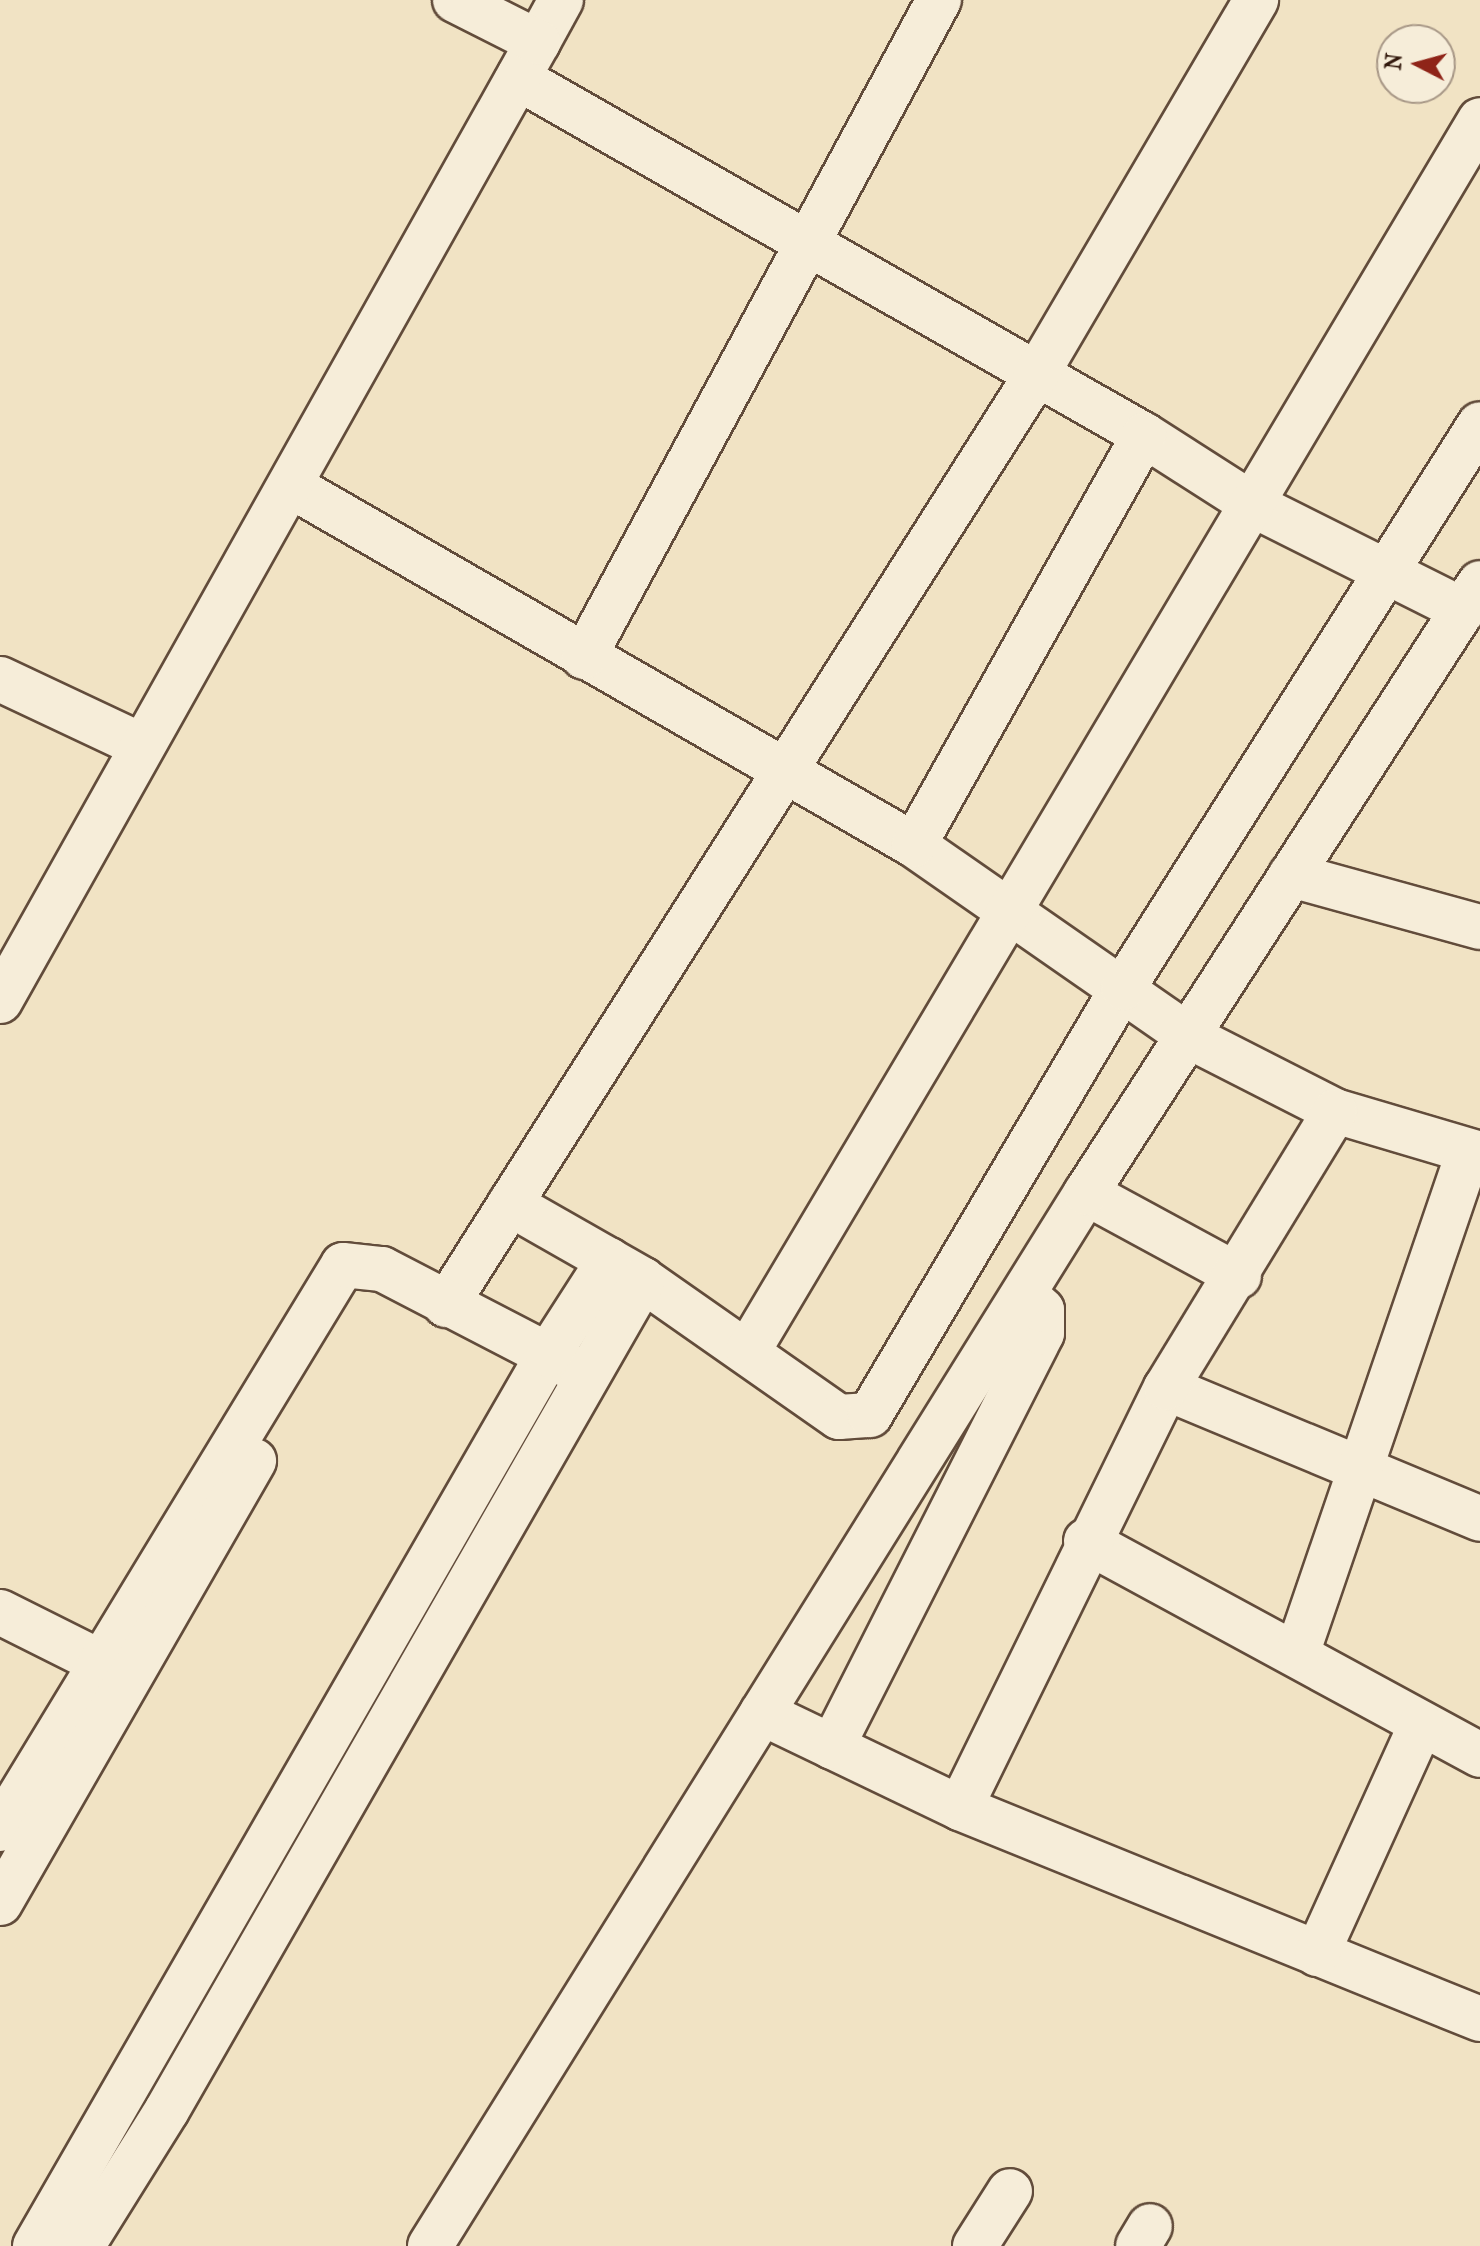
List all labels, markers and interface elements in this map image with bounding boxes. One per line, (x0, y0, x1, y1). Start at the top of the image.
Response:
north arrow (1376, 24, 1456, 104)
text: N (1380, 52, 1408, 71)

